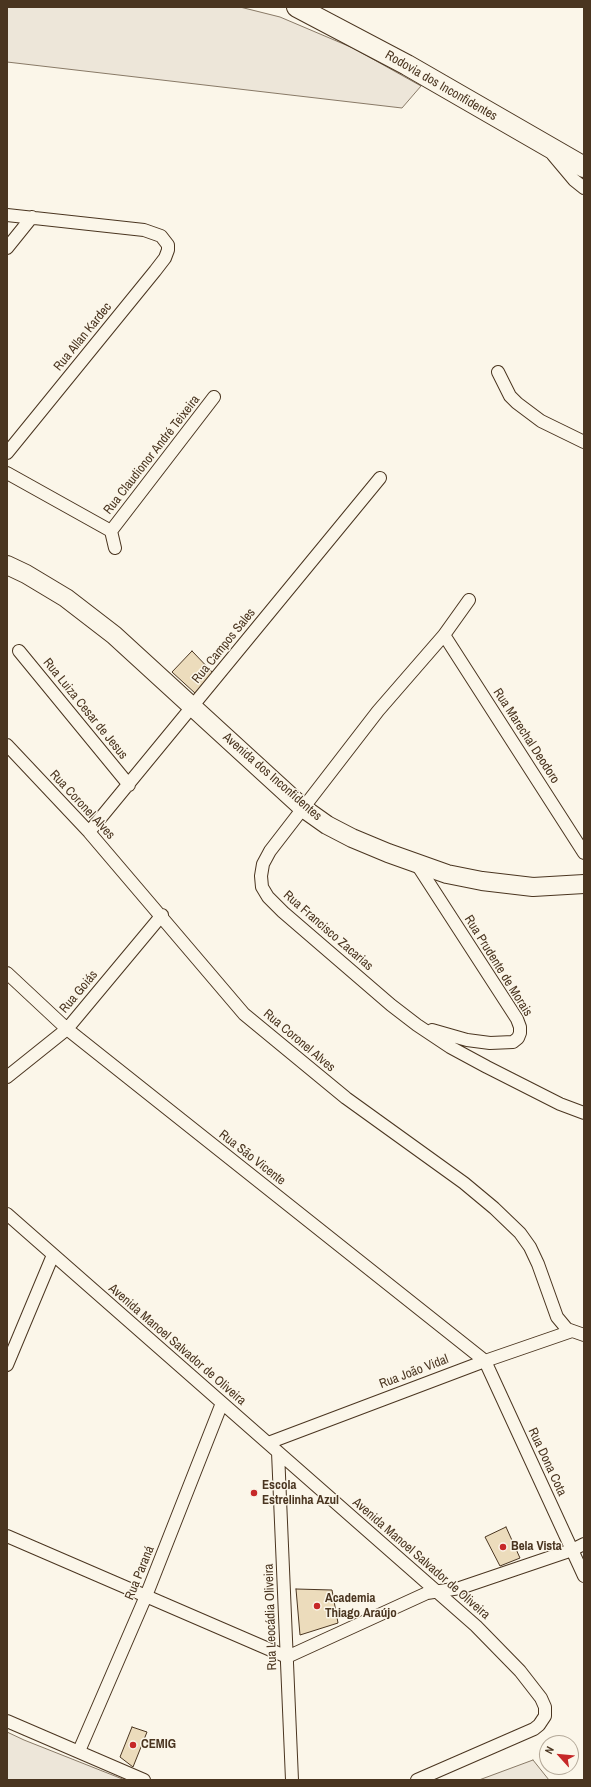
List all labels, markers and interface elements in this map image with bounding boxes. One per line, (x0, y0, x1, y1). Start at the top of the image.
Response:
street label: Rodovia dos Inconfidentes (382, 48, 500, 124)
street label: Rua Allan Kardec (51, 300, 115, 374)
street label: Rua Claudionor André Teixeira (101, 392, 203, 518)
street label: Rua Campos Sales (189, 605, 259, 687)
street label: Rua Luiza Cesar de Jesus (39, 655, 131, 763)
street label: Rua Marechal Deodoro (489, 686, 563, 786)
street label: Avenida dos Inconfidentes (219, 730, 325, 824)
street label: Rua Coronel Alves (46, 767, 118, 843)
street label: Rua Francisco Zacarias (280, 888, 376, 974)
street label: Rua Prudente de Morais (461, 913, 535, 1019)
street label: Rua Goiás (57, 967, 101, 1017)
street label: Rua Coronel Alves (260, 1006, 338, 1076)
street label: Rua São Vicente (216, 1127, 288, 1189)
street label: Avenida Manoel Salvador de Oliveira (105, 1281, 249, 1409)
street label: Rua João Vidal (377, 1352, 451, 1392)
street label: Rua Dona Cota (524, 1425, 570, 1499)
place label: Escola Estrelinha Azul (262, 1478, 339, 1509)
marker: Escola Estrelinha Azul (249, 1488, 259, 1498)
street label: Avenida Manoel Salvador de Oliveira (349, 1495, 493, 1623)
place label: Bela Vista (511, 1539, 562, 1555)
marker: Bela Vista (498, 1542, 508, 1552)
street label: Rua Paraná (122, 1544, 158, 1602)
street label: Rua Leocádia Oliveira (261, 1563, 281, 1671)
place label: Academia Thiago Araújo (325, 1591, 397, 1622)
marker: Academia Thiago Araújo (312, 1601, 322, 1611)
north arrow (539, 1735, 579, 1775)
place label: CEMIG (141, 1737, 176, 1753)
marker: CEMIG (128, 1740, 138, 1750)
text: N (541, 1744, 557, 1756)

